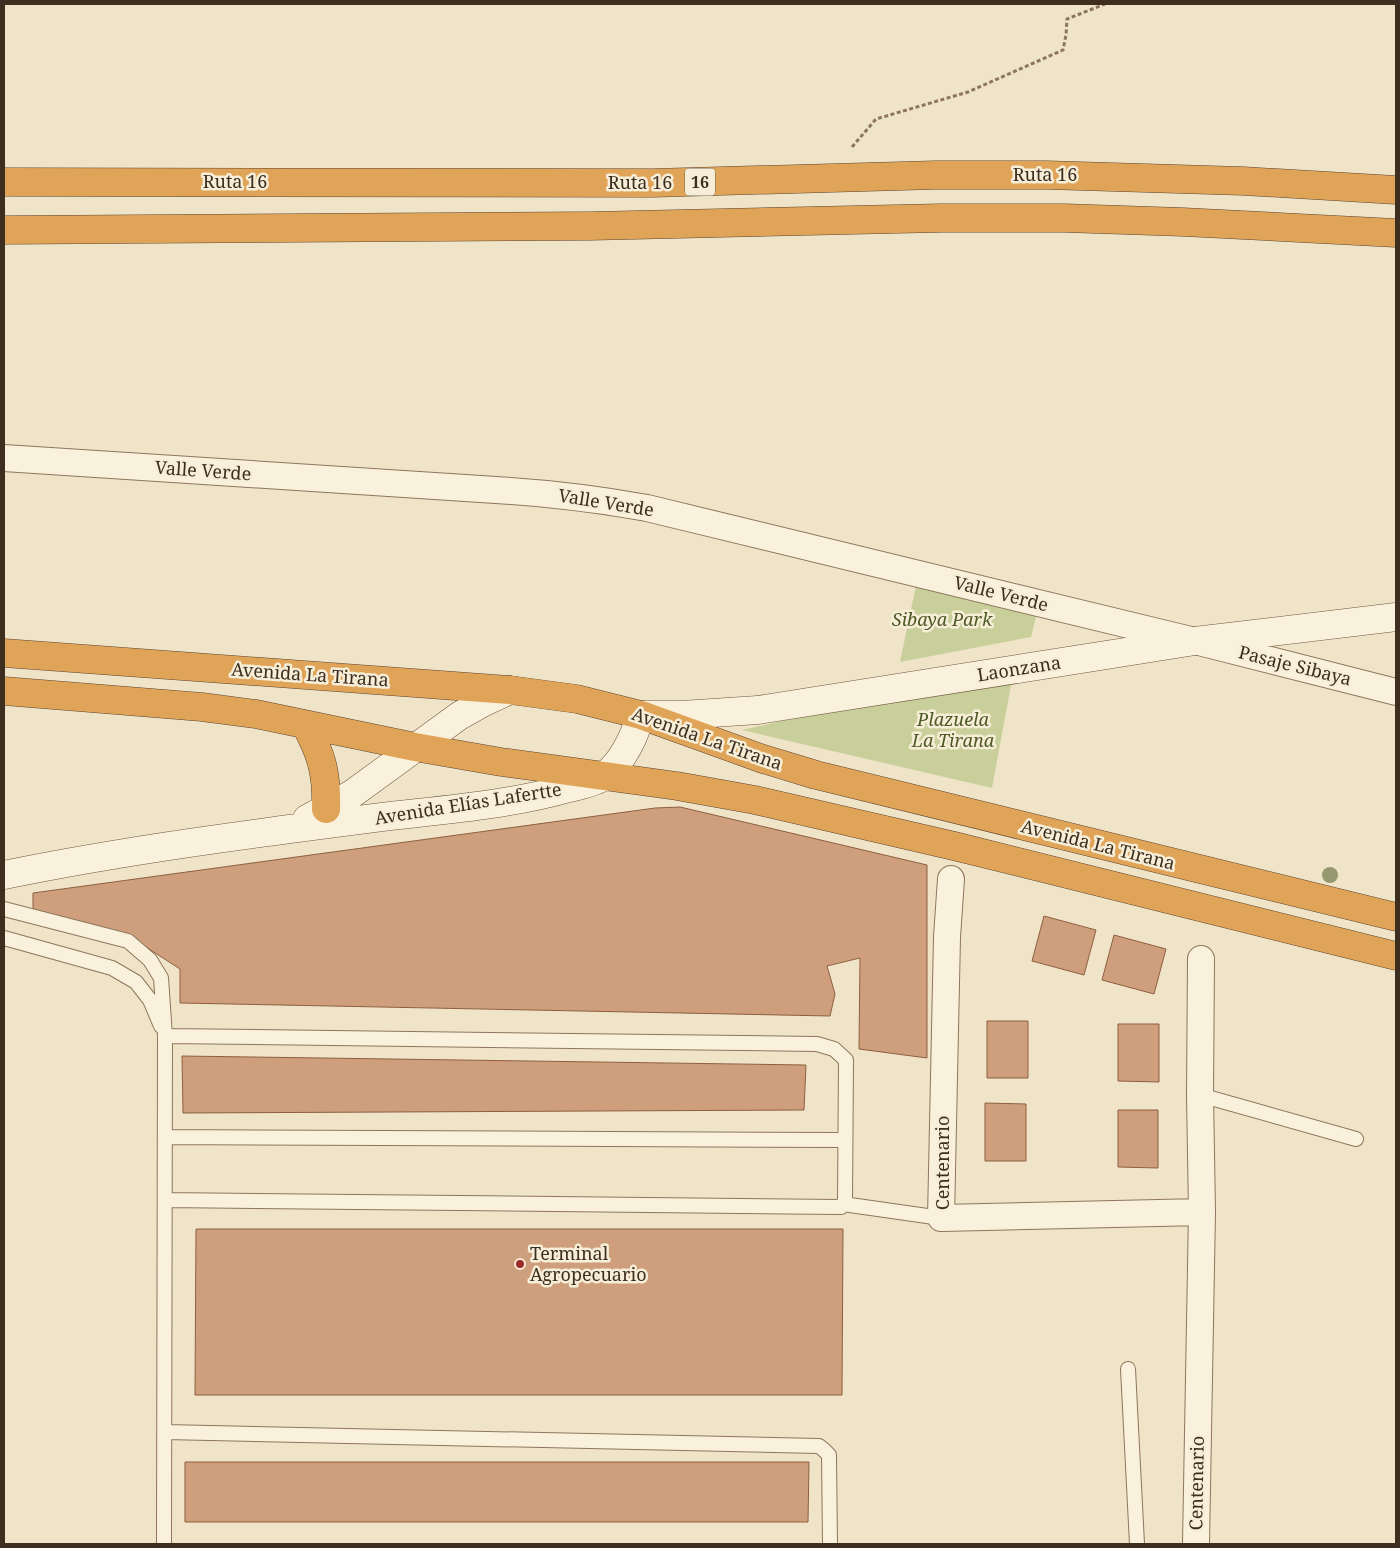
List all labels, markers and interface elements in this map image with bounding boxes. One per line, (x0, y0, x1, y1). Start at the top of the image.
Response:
street label: Ruta 16 (1013, 162, 1077, 186)
road number: 16 (685, 168, 715, 196)
street label: Ruta 16 (203, 169, 267, 193)
street label: Ruta 16 (608, 170, 672, 194)
street label: Valle Verde (154, 455, 252, 485)
street label: Valle Verde (557, 483, 656, 521)
street label: Valle Verde (951, 570, 1051, 616)
park label: Sibaya Park (892, 607, 993, 631)
street label: Pasaje Sibaya (1236, 639, 1354, 691)
street label: Laonzana (975, 650, 1062, 686)
street label: Avenida La Tirana (231, 657, 390, 691)
street label: Avenida La Tirana (629, 701, 786, 775)
park label: Plazuela La Tirana (911, 707, 995, 752)
street label: Avenida Elías Lafertte (373, 776, 563, 830)
street label: Avenida La Tirana (1019, 813, 1178, 875)
street label: Centenario (930, 1116, 954, 1210)
place label: Terminal Agropecuario (530, 1241, 647, 1286)
marker: Terminal Agropecuario (514, 1258, 526, 1270)
street label: Centenario (1183, 1435, 1209, 1531)

